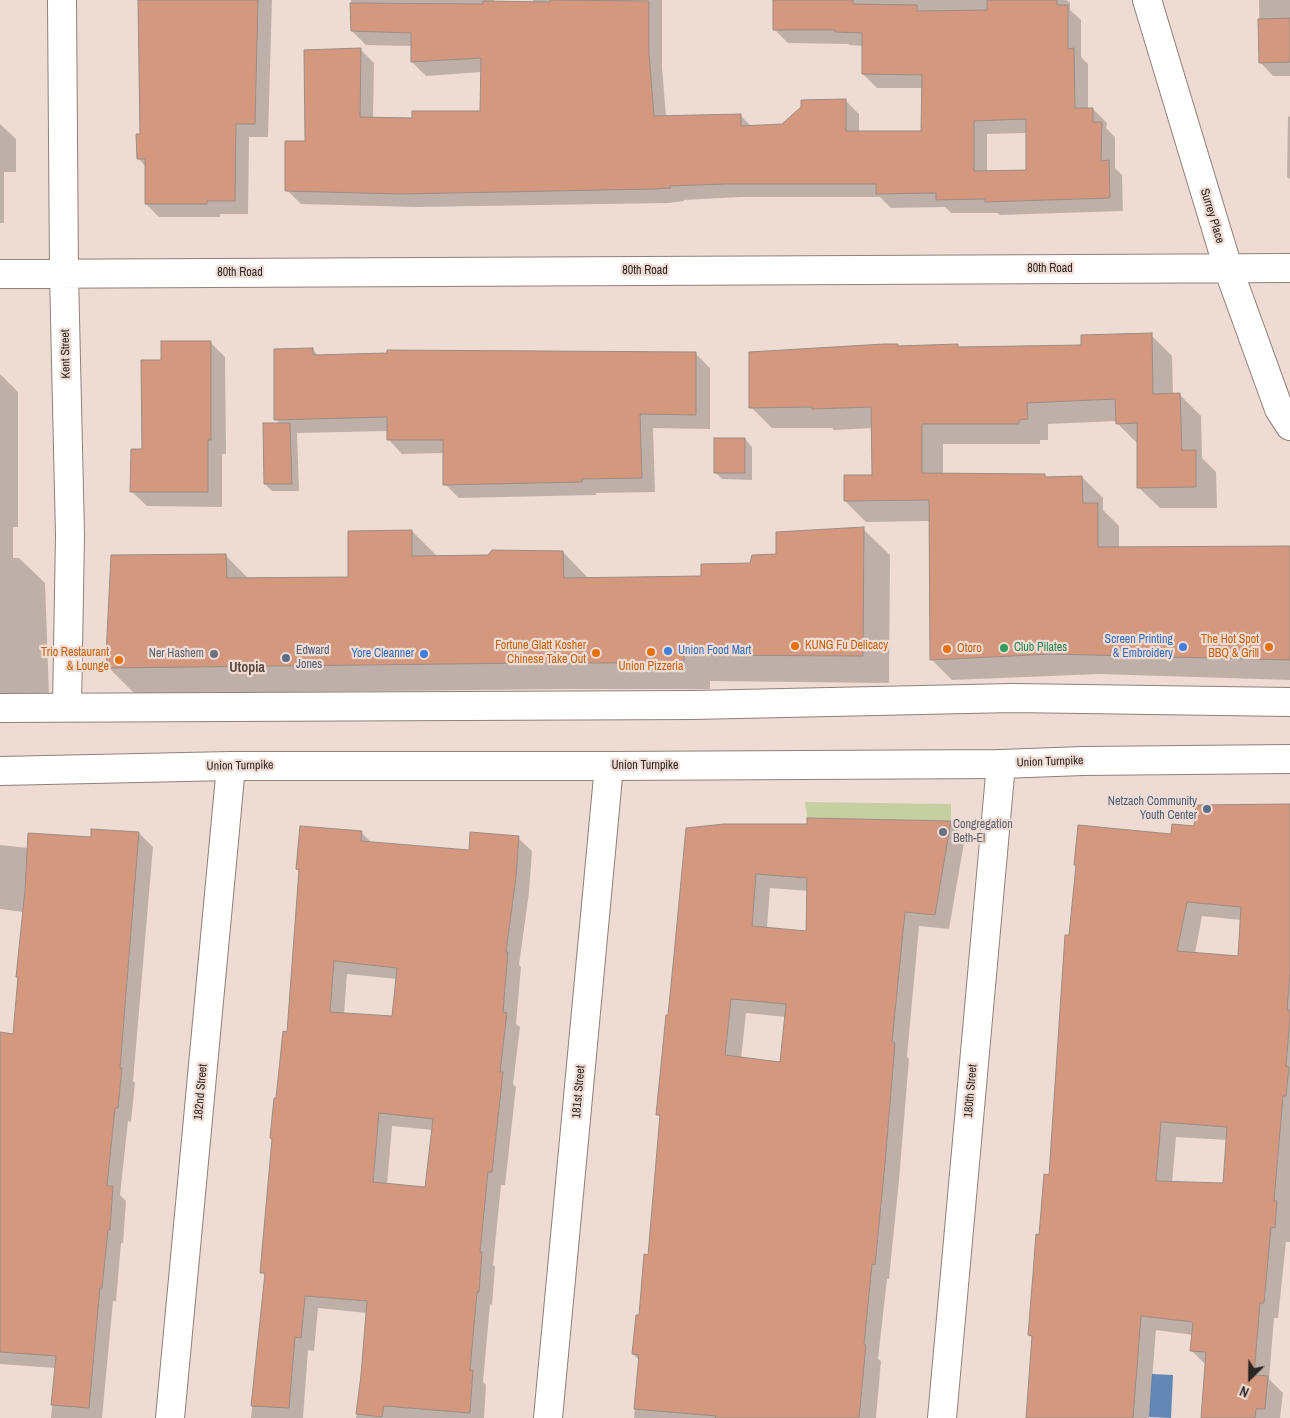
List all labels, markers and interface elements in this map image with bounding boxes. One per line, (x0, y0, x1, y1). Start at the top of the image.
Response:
street label: Surrey Place (1197, 187, 1227, 245)
street label: 80th Road (1027, 262, 1073, 276)
street label: 80th Road (622, 264, 668, 278)
street label: 80th Road (217, 266, 263, 280)
street label: Kent Street (58, 329, 74, 379)
place label: Screen Printing & Embroidery (1105, 633, 1173, 661)
place label: The Hot Spot BBQ & Grill (1201, 633, 1259, 661)
place label: Fortune Glatt Kosher Chinese Take Out (495, 639, 586, 667)
place label: KUNG Fu Delicacy (805, 639, 888, 653)
marker: KUNG Fu Delicacy (789, 640, 801, 652)
place label: Club Pilates (1014, 641, 1067, 655)
marker: Screen Printing & Embroidery (1177, 641, 1189, 653)
marker: The Hot Spot BBQ & Grill (1263, 641, 1275, 653)
place label: Otoro (957, 642, 982, 656)
marker: Club Pilates (998, 642, 1010, 654)
marker: Otoro (941, 643, 953, 655)
place label: Edward Jones (296, 644, 329, 672)
place label: Union Food Mart (678, 644, 751, 658)
marker: Union Food Mart (662, 645, 674, 657)
place label: Trio Restaurant & Lounge (41, 646, 109, 674)
marker: Union Pizzeria (645, 646, 657, 658)
place label: Ner Hashem (149, 647, 204, 661)
place label: Yore Cleanner (351, 647, 414, 661)
marker: Fortune Glatt Kosher Chinese Take Out (590, 647, 602, 659)
marker: Ner Hashem (208, 648, 220, 660)
marker: Yore Cleanner (418, 648, 430, 660)
marker: Edward Jones (280, 652, 292, 664)
marker: Trio Restaurant & Lounge (113, 654, 125, 666)
district label: Utopia (229, 660, 265, 676)
place label: Union Pizzeria (618, 660, 684, 674)
street label: Union Turnpike (1016, 754, 1084, 770)
street label: Union Turnpike (206, 758, 274, 774)
street label: Union Turnpike (612, 759, 678, 773)
place label: Netzach Community Youth Center (1108, 795, 1197, 823)
marker: Netzach Community Youth Center (1201, 803, 1213, 815)
place label: Congregation Beth-El (953, 818, 1013, 846)
marker: Congregation Beth-El (937, 826, 949, 838)
street label: 182nd Street (191, 1063, 211, 1121)
street label: 180th Street (961, 1064, 981, 1118)
street label: 181st Street (570, 1065, 588, 1119)
north arrow (1225, 1353, 1275, 1403)
text: N (1237, 1382, 1251, 1402)

